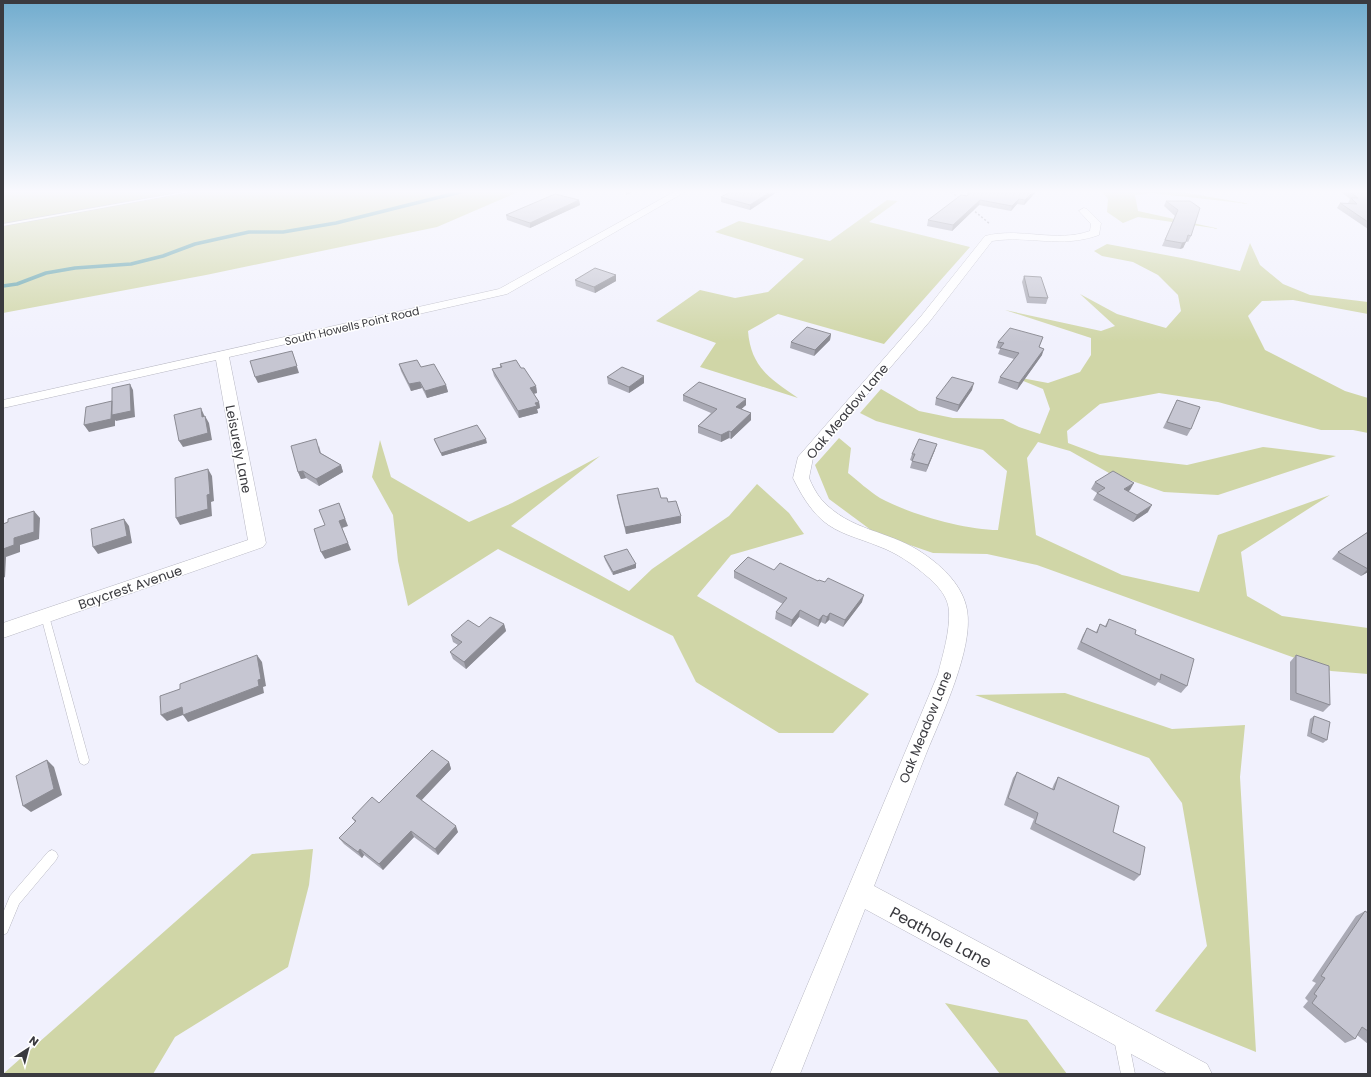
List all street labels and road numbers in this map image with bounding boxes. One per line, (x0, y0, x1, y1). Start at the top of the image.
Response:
street label: South Howells Point Road (283, 303, 421, 349)
street label: Oak Meadow Lane (802, 360, 893, 463)
street label: Leisurely Lane (221, 403, 256, 495)
street label: Baycrest Avenue (76, 561, 185, 614)
street label: Oak Meadow Lane (894, 668, 957, 786)
street label: Peathole Lane (886, 901, 996, 974)

